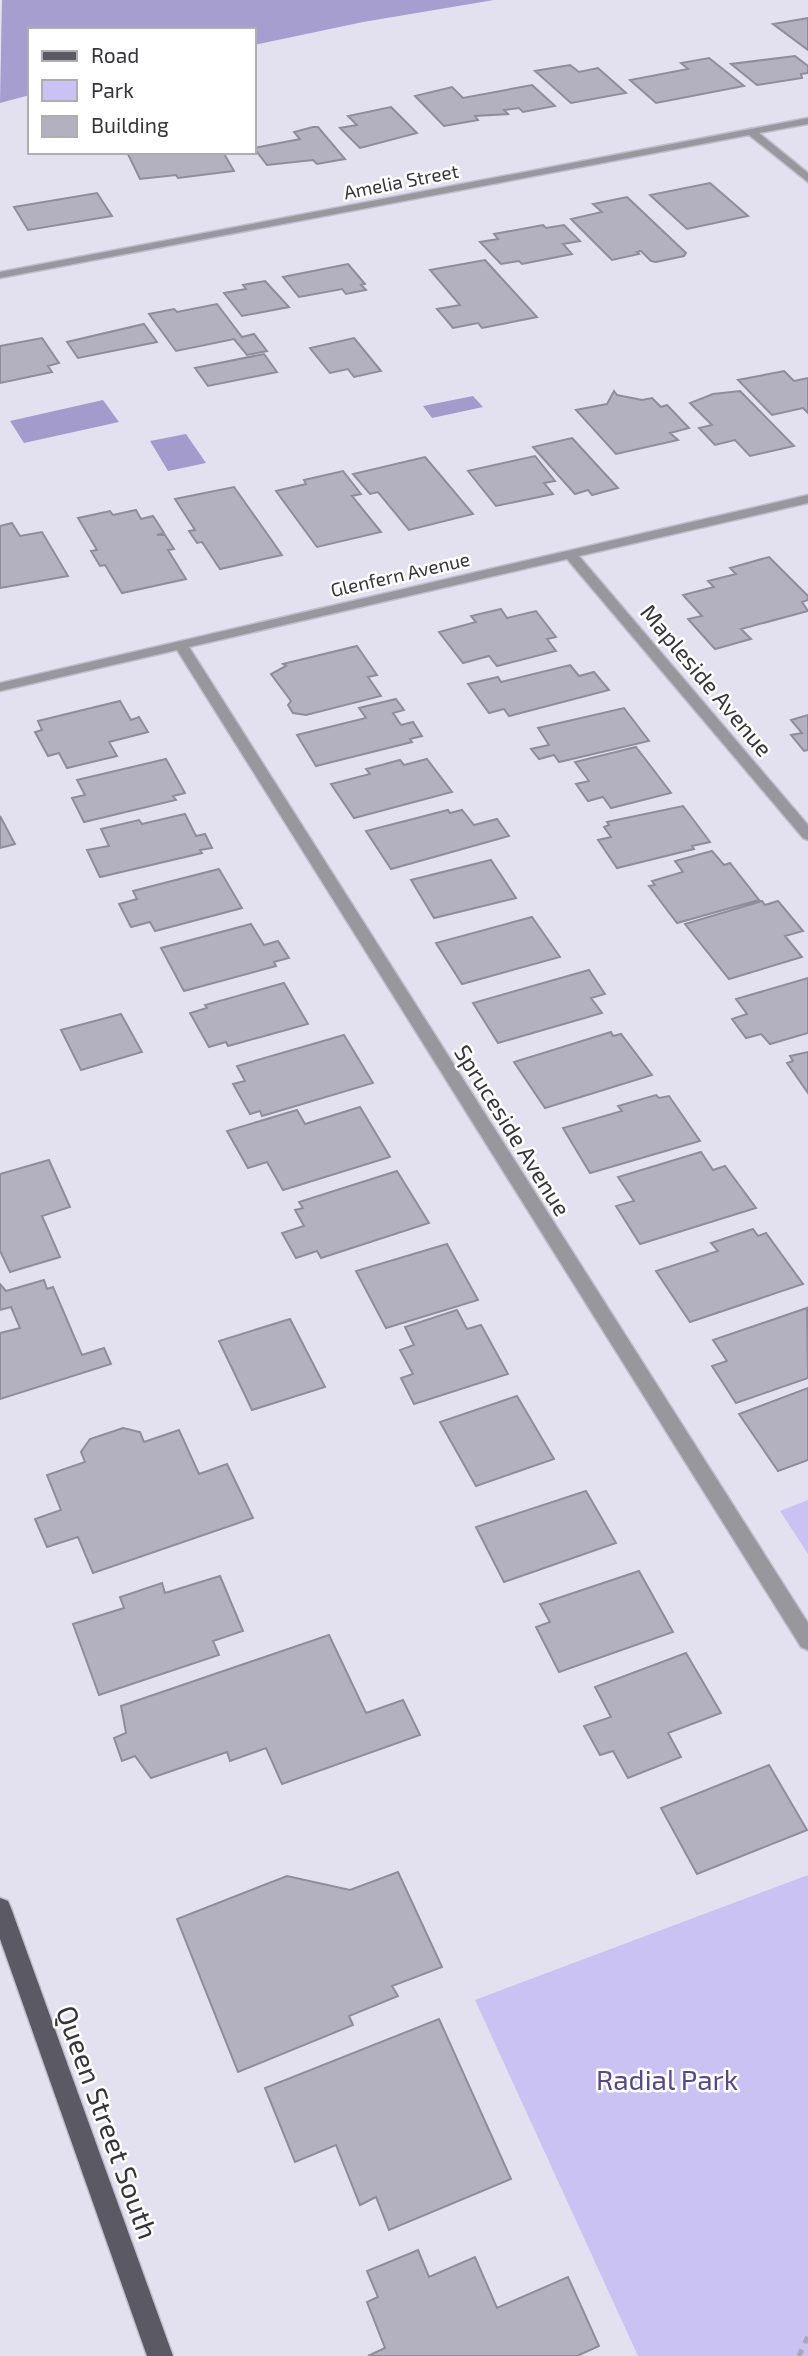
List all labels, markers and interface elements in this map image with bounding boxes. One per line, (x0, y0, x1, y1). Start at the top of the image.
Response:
legend (28, 28, 256, 154)
text: Road (91, 42, 139, 67)
text: Park (91, 77, 134, 102)
text: Building (91, 112, 169, 137)
street label: Amelia Street (342, 159, 460, 203)
street label: Glenfern Avenue (328, 547, 472, 601)
street label: Mapleside Avenue (635, 598, 779, 762)
street label: Spruceside Avenue (449, 1039, 577, 1221)
street label: Queen Street South (50, 2001, 166, 2243)
park label: Radial Park (596, 2062, 738, 2096)

